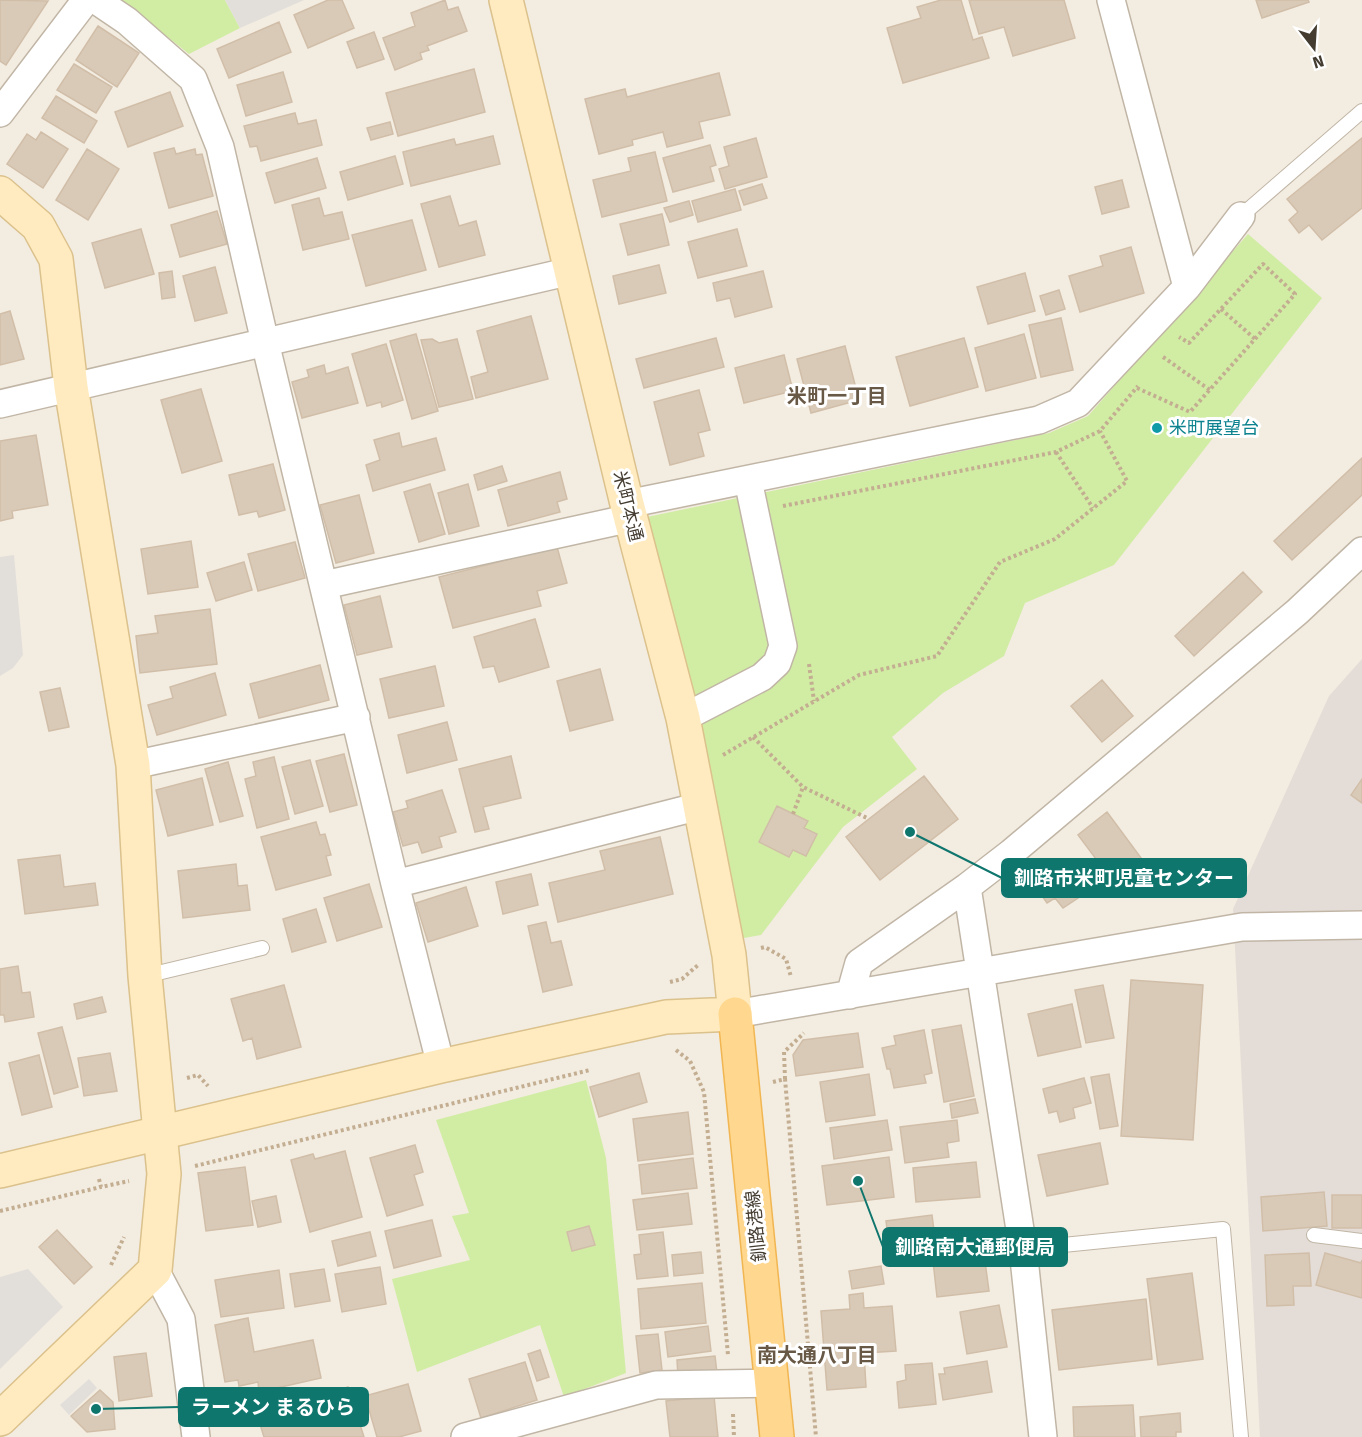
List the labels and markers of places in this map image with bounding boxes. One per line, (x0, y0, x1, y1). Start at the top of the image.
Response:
place label: 米町展望台 (1169, 417, 1259, 439)
marker: 米町展望台 (1150, 421, 1164, 435)
callout: 釧路市米町児童センター (1002, 859, 1246, 897)
callout: 釧路南大通郵便局 (883, 1228, 1067, 1266)
callout: ラーメン まるひら (179, 1388, 368, 1426)

